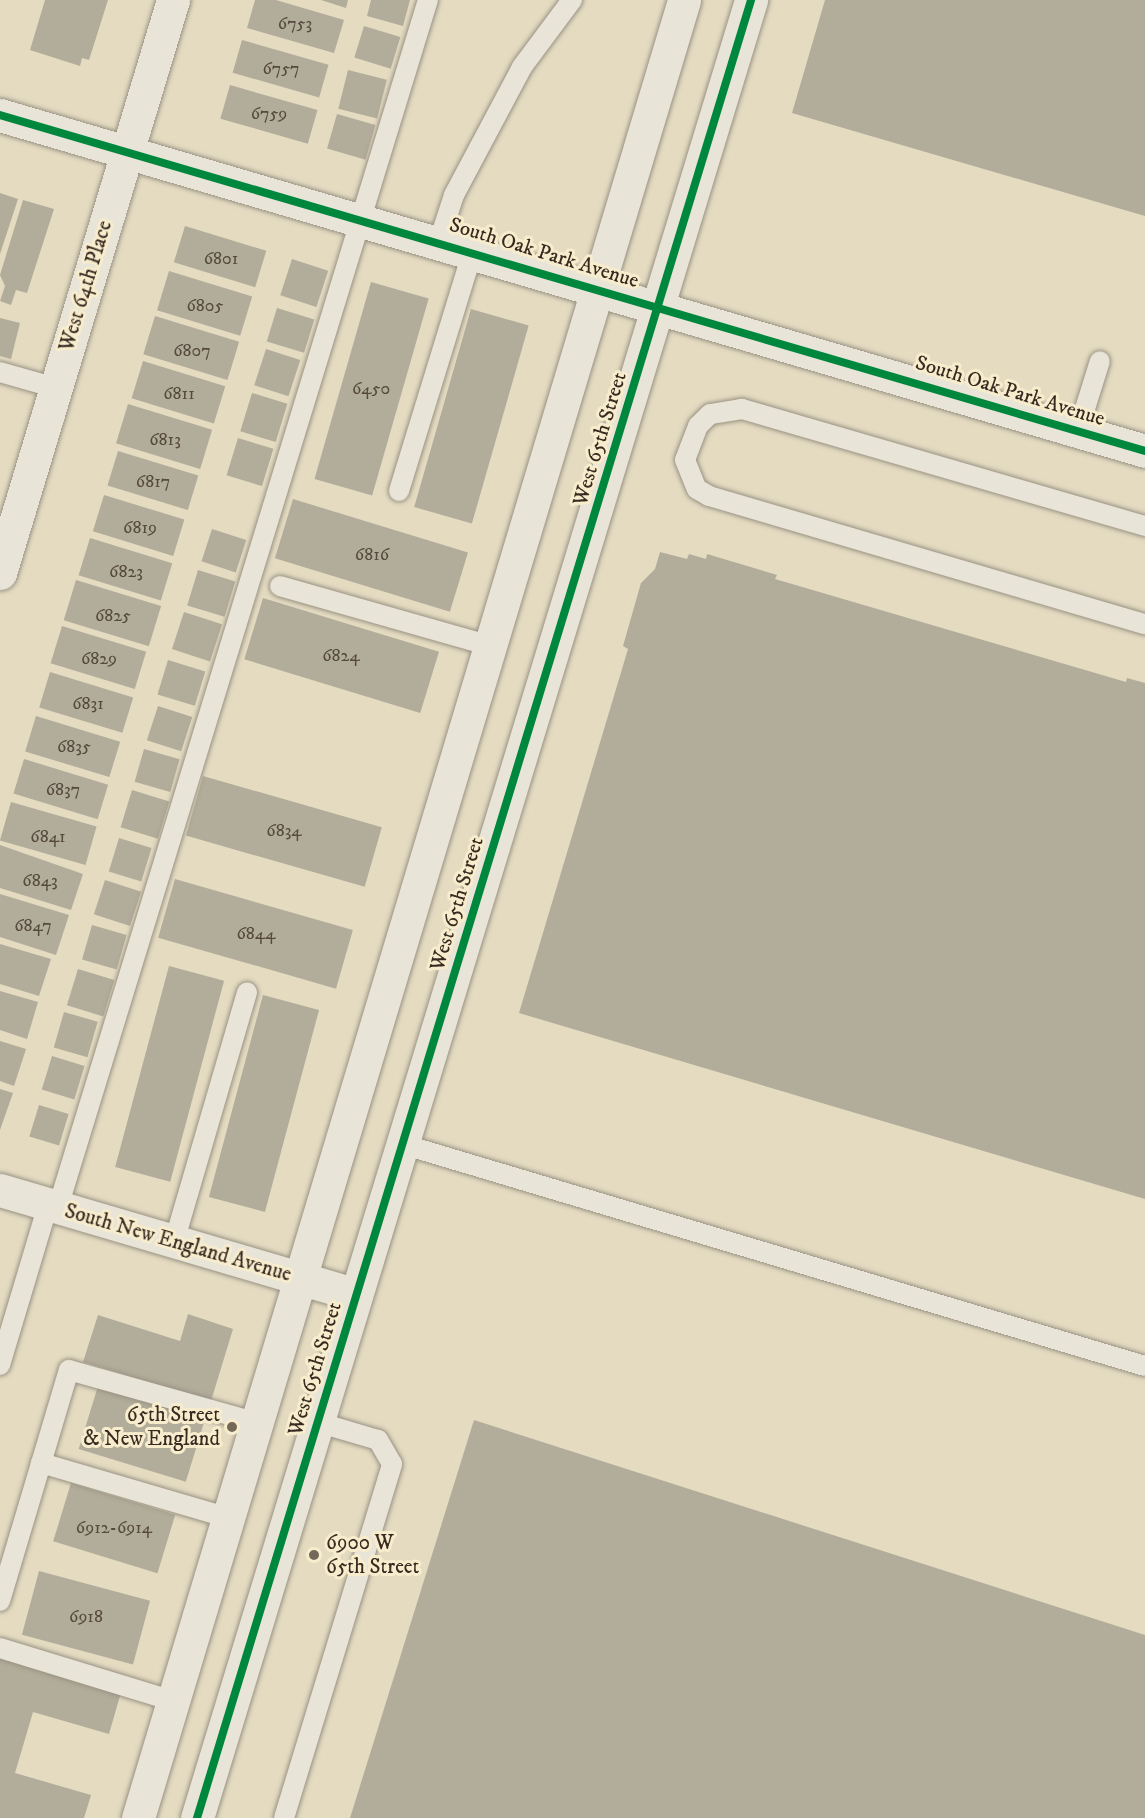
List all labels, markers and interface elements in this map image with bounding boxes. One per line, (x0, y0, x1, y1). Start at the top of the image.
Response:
house number: 6753 (278, 13, 312, 35)
house number: 6757 (262, 58, 300, 80)
house number: 6759 (251, 103, 287, 125)
street label: South Oak Park Avenue (446, 212, 642, 294)
street label: West 64th Place (54, 218, 118, 354)
house number: 6801 (204, 248, 238, 270)
house number: 6805 (186, 295, 224, 317)
house number: 6807 (173, 340, 211, 362)
street label: South Oak Park Avenue (912, 350, 1108, 432)
street label: West 65th Street (568, 369, 632, 509)
house number: 6450 (352, 378, 390, 400)
house number: 6811 (163, 383, 195, 405)
house number: 6813 (149, 429, 181, 451)
house number: 6817 (136, 471, 170, 493)
house number: 6819 (123, 517, 157, 539)
house number: 6816 (355, 544, 389, 566)
house number: 6823 (109, 561, 143, 583)
house number: 6825 (95, 605, 131, 627)
house number: 6824 (322, 645, 360, 667)
house number: 6829 (81, 648, 117, 670)
house number: 6831 (72, 693, 104, 715)
house number: 6835 (57, 736, 91, 758)
house number: 6837 (46, 779, 80, 801)
house number: 6834 (266, 820, 302, 842)
house number: 6841 (30, 826, 66, 848)
street label: West 65th Street (425, 834, 489, 974)
house number: 6843 (22, 870, 58, 892)
house number: 6847 (14, 915, 52, 937)
house number: 6844 (236, 923, 276, 945)
street label: South New England Avenue (62, 1199, 294, 1287)
street label: West 65th Street (283, 1299, 347, 1439)
place label: 65th Street & New England (83, 1402, 220, 1452)
marker: 65th Street & New England (225, 1420, 239, 1434)
house number: 6912-6914 (76, 1517, 152, 1539)
place label: 6900 W 65th Street (326, 1530, 419, 1580)
marker: 6900 W 65th Street (307, 1548, 321, 1562)
house number: 6918 (69, 1606, 103, 1628)

